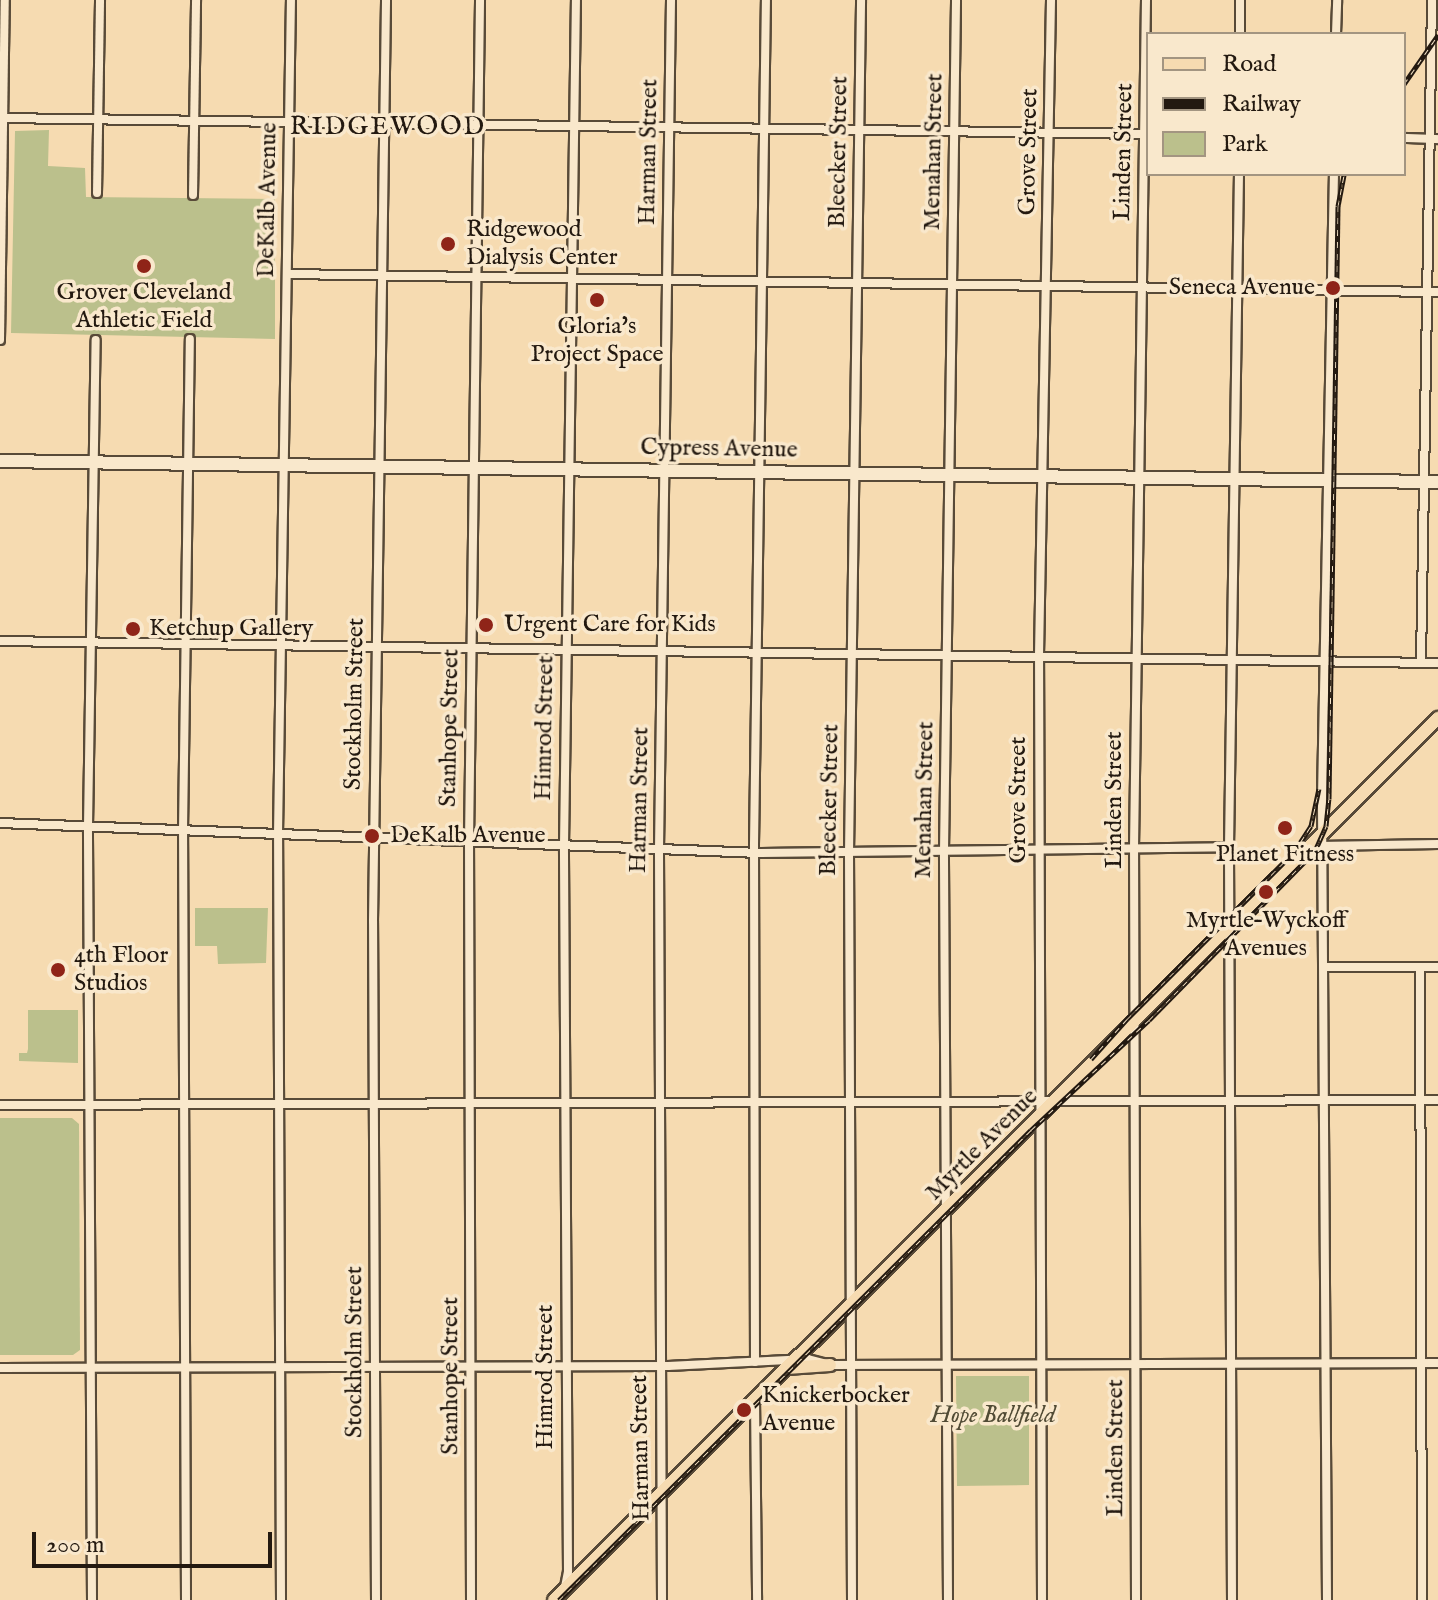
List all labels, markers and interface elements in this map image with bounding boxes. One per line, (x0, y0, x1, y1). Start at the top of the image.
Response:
legend (1146, 32, 1406, 176)
text: Road (1222, 49, 1276, 80)
street label: Menahan Street (918, 73, 950, 231)
street label: Bleecker Street (823, 76, 855, 228)
street label: Harman Street (633, 79, 665, 225)
street label: Linden Street (1108, 83, 1140, 221)
street label: Grove Street (1013, 88, 1045, 216)
text: Railway (1222, 89, 1301, 120)
district label: RIDGEWOOD (290, 111, 486, 143)
street label: DeKalb Avenue (252, 122, 284, 278)
text: Park (1222, 129, 1268, 160)
place label: Ridgewood Dialysis Center (466, 216, 618, 272)
marker: Ridgewood Dialysis Center (437, 233, 459, 255)
marker: Grover Cleveland Athletic Field (135, 257, 153, 275)
place label: Seneca Avenue (1169, 274, 1315, 302)
marker: Seneca Avenue (1322, 277, 1344, 299)
place label: Grover Cleveland Athletic Field (57, 279, 231, 335)
marker: Gloria's Project Space (588, 291, 606, 309)
place label: Gloria's Project Space (530, 313, 664, 369)
street label: Cypress Avenue (640, 433, 798, 465)
place label: Urgent Care for Kids (504, 611, 716, 639)
marker: Urgent Care for Kids (475, 614, 497, 636)
place label: Ketchup Gallery (149, 615, 313, 643)
street label: Stockholm Street (339, 618, 371, 790)
marker: Ketchup Gallery (124, 620, 142, 638)
street label: Stanhope Street (434, 649, 466, 807)
street label: Himrod Street (529, 655, 561, 801)
street label: Menahan Street (909, 721, 941, 879)
street label: Bleecker Street (814, 724, 846, 876)
street label: Harman Street (624, 727, 656, 873)
street label: Linden Street (1101, 731, 1129, 869)
street label: Grove Street (1005, 737, 1033, 863)
marker: Planet Fitness (1276, 819, 1294, 837)
place label: DeKalb Avenue (390, 822, 546, 850)
marker: DeKalb Avenue (361, 825, 383, 847)
place label: Planet Fitness (1216, 841, 1354, 869)
marker: Myrtle–Wyckoff Avenues (1255, 881, 1277, 903)
place label: Myrtle–Wyckoff Avenues (1186, 907, 1346, 963)
place label: 4th Floor Studios (74, 942, 168, 998)
marker: 4th Floor Studios (49, 961, 67, 979)
street label: Myrtle Avenue (920, 1083, 1044, 1207)
street label: Stockholm Street (341, 1266, 369, 1438)
street label: Stanhope Street (437, 1297, 465, 1455)
street label: Himrod Street (532, 1305, 560, 1449)
street label: Harman Street (625, 1375, 657, 1521)
street label: Linden Street (1102, 1379, 1130, 1517)
place label: Knickerbocker Avenue (762, 1382, 910, 1438)
marker: Knickerbocker Avenue (733, 1399, 755, 1421)
park label: Hope Ballfield (931, 1402, 1055, 1430)
scale bar (36, 1516, 276, 1566)
text: 200 m (46, 1530, 105, 1561)

